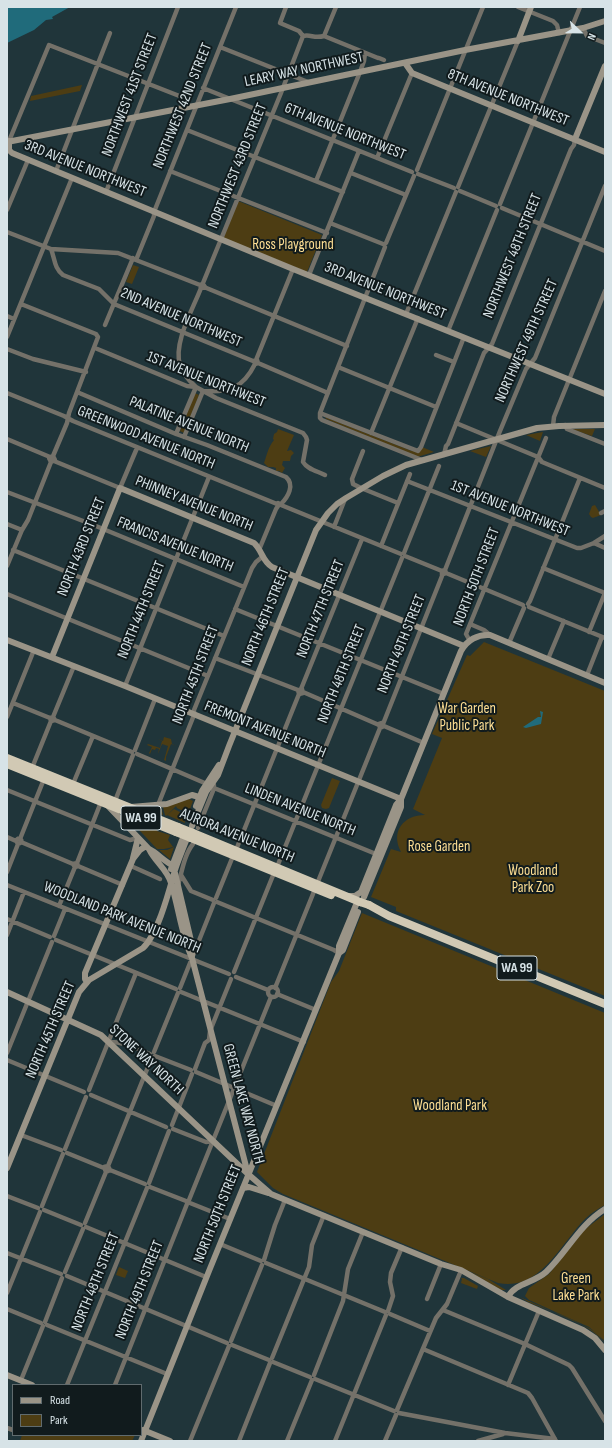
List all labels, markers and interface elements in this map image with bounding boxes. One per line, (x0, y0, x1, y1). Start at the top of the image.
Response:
north arrow (560, 12, 600, 52)
street label: NORTHWEST 41ST STREET (98, 31, 162, 159)
text: N (584, 32, 599, 42)
street label: NORTHWEST 42ND STREET (150, 41, 216, 171)
street label: LEARY WAY NORTHWEST (243, 49, 365, 91)
street label: 8TH AVENUE NORTHWEST (445, 65, 571, 131)
street label: 6TH AVENUE NORTHWEST (282, 100, 408, 164)
street label: NORTHWEST 43RD STREET (205, 101, 271, 231)
street label: 3RD AVENUE NORTHWEST (22, 136, 148, 202)
street label: NORTHWEST 48TH STREET (480, 191, 546, 321)
park label: Ross Playground (252, 236, 334, 254)
street label: 3RD AVENUE NORTHWEST (322, 258, 448, 324)
street label: NORTHWEST 49TH STREET (492, 277, 562, 405)
street label: 2ND AVENUE NORTHWEST (118, 284, 244, 352)
street label: 1ST AVENUE NORTHWEST (144, 348, 268, 412)
street label: PALATINE AVENUE NORTH (127, 393, 251, 457)
street label: GREENWOOD AVENUE NORTH (75, 402, 217, 474)
street label: PHINNEY AVENUE NORTH (133, 472, 255, 536)
street label: 1ST AVENUE NORTHWEST (448, 477, 572, 541)
street label: NORTH 43RD STREET (54, 495, 110, 599)
street label: FRANCIS AVENUE NORTH (114, 513, 236, 577)
street label: NORTH 50TH STREET (450, 525, 504, 629)
street label: NORTH 47TH STREET (293, 557, 349, 661)
street label: NORTH 44TH STREET (114, 559, 170, 661)
street label: NORTH 46TH STREET (238, 565, 294, 669)
street label: NORTH 49TH STREET (374, 592, 430, 696)
street label: NORTH 48TH STREET (314, 622, 370, 726)
street label: NORTH 45TH STREET (169, 623, 223, 727)
street label: FREMONT AVENUE NORTH (202, 697, 328, 763)
park label: War Garden Public Park (438, 700, 496, 735)
street label: LINDEN AVENUE NORTH (242, 780, 358, 840)
street label: AURORA AVENUE NORTH (177, 805, 297, 867)
road number: WA 99 (121, 806, 161, 830)
park label: Rose Garden (408, 838, 470, 856)
park label: Woodland Park Zoo (508, 862, 558, 897)
street label: WOODLAND PARK AVENUE NORTH (41, 878, 203, 958)
road number: WA 99 (497, 956, 537, 980)
street label: NORTH 45TH STREET (22, 979, 80, 1081)
street label: STONE WAY NORTH (105, 1021, 187, 1099)
street label: GREEN LAKE WAY NORTH (218, 1042, 268, 1166)
park label: Woodland Park (413, 1097, 487, 1115)
street label: NORTH 50TH STREET (190, 1162, 246, 1266)
street label: NORTH 48TH STREET (68, 1230, 124, 1334)
street label: NORTH 49TH STREET (112, 1238, 168, 1342)
park label: Green Lake Park (552, 1270, 600, 1305)
legend (12, 1384, 142, 1436)
text: Road (50, 1393, 70, 1408)
text: Park (50, 1413, 68, 1428)

